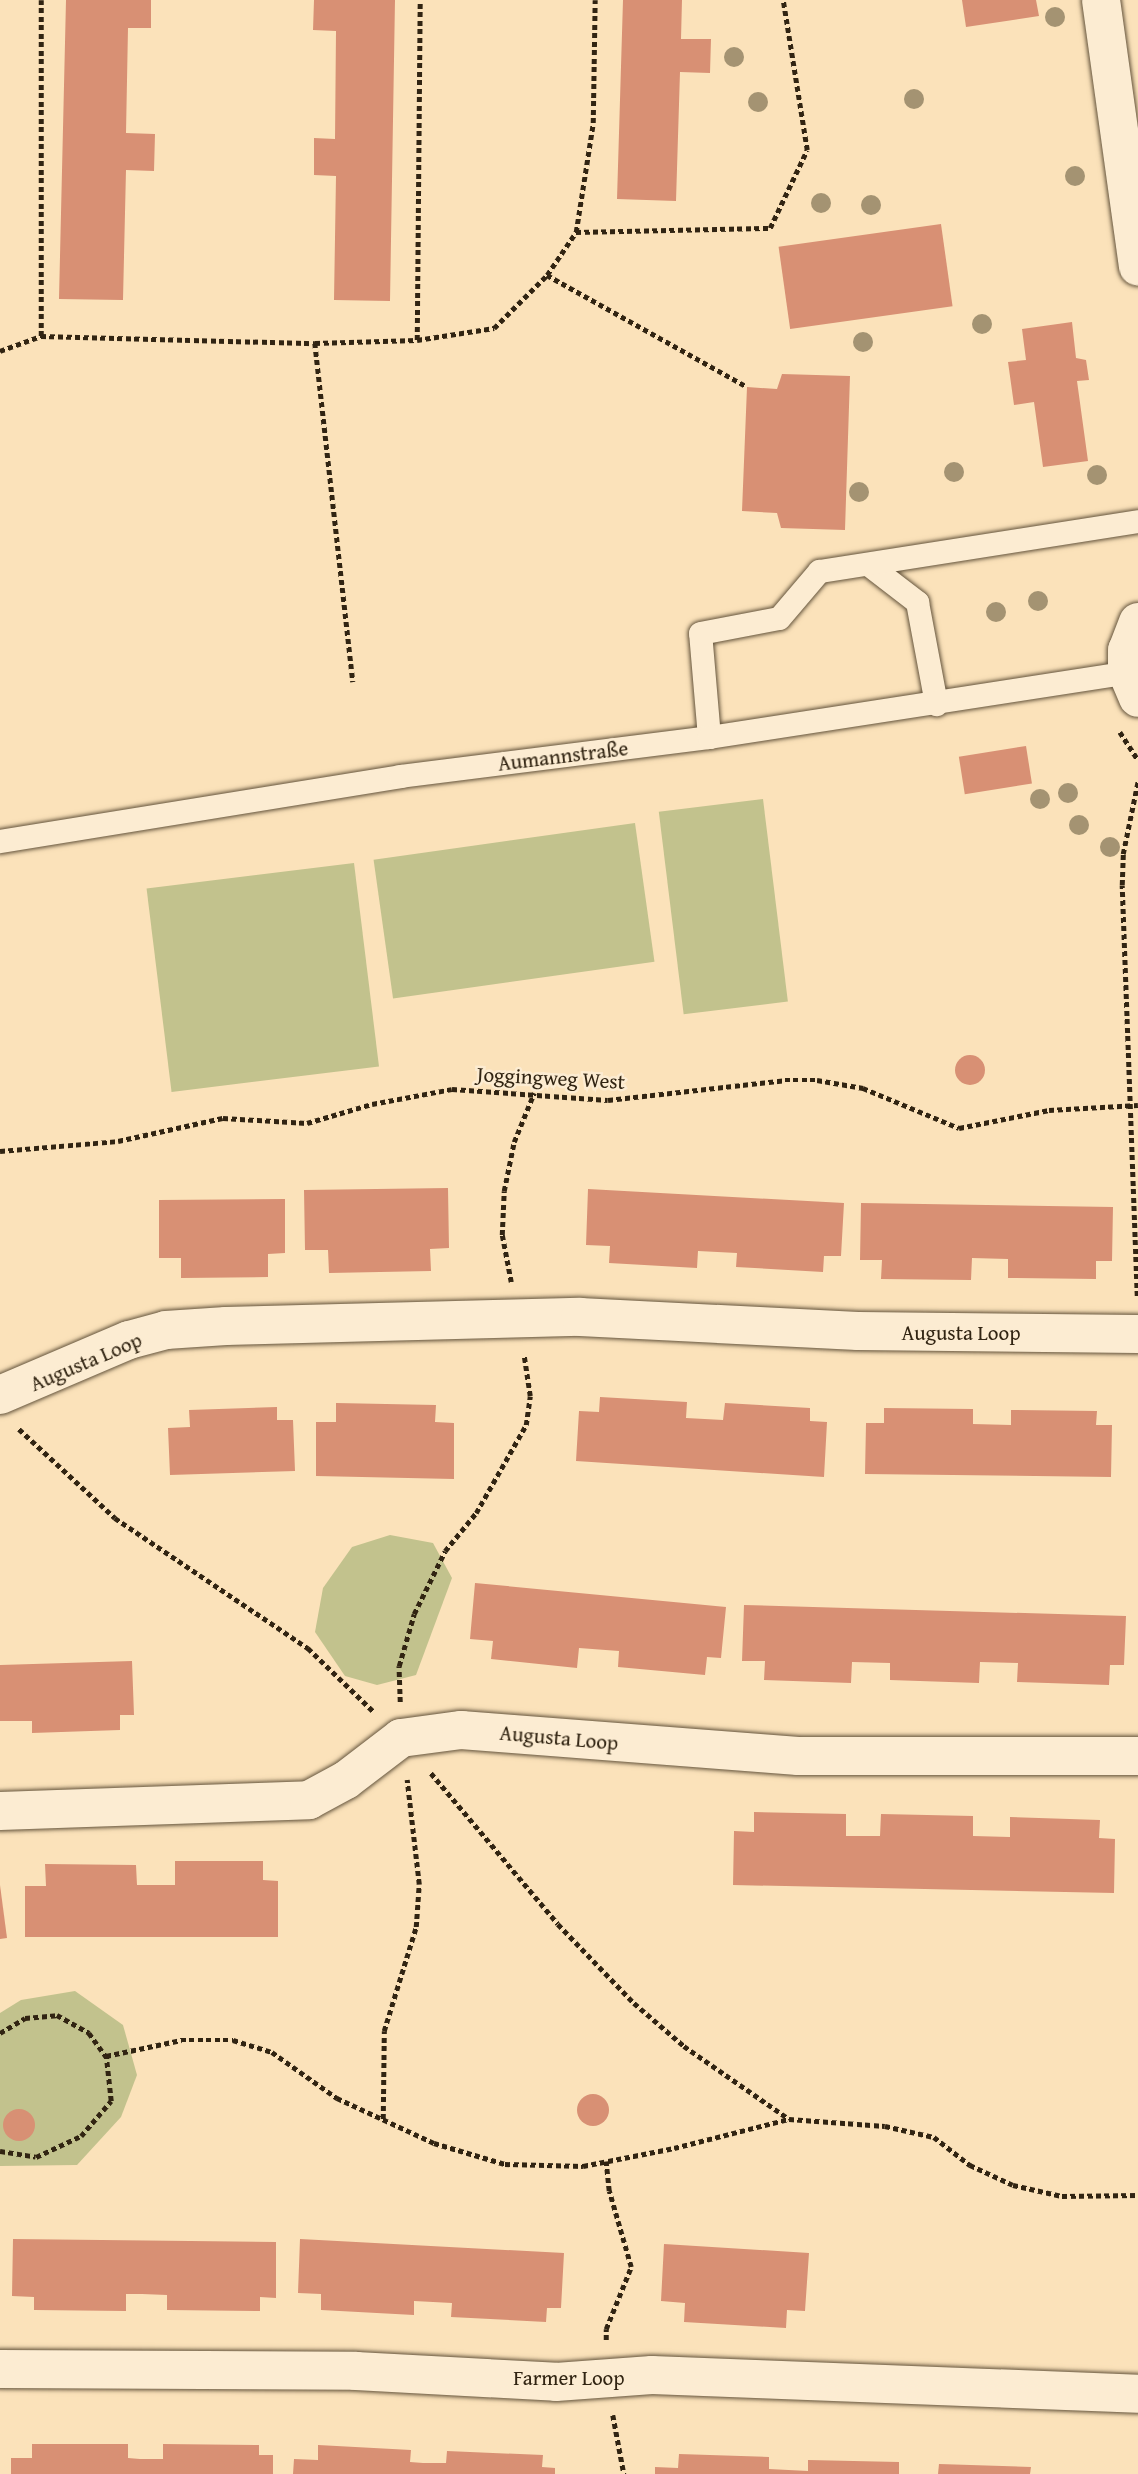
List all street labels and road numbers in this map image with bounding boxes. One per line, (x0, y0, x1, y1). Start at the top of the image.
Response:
street label: Aumannstraße (496, 736, 630, 776)
street label: Joggingweg West (476, 1062, 626, 1094)
street label: Augusta Loop (901, 1320, 1021, 1346)
street label: Augusta Loop (26, 1327, 146, 1397)
street label: Augusta Loop (499, 1720, 619, 1756)
street label: Farmer Loop (513, 2365, 625, 2391)

